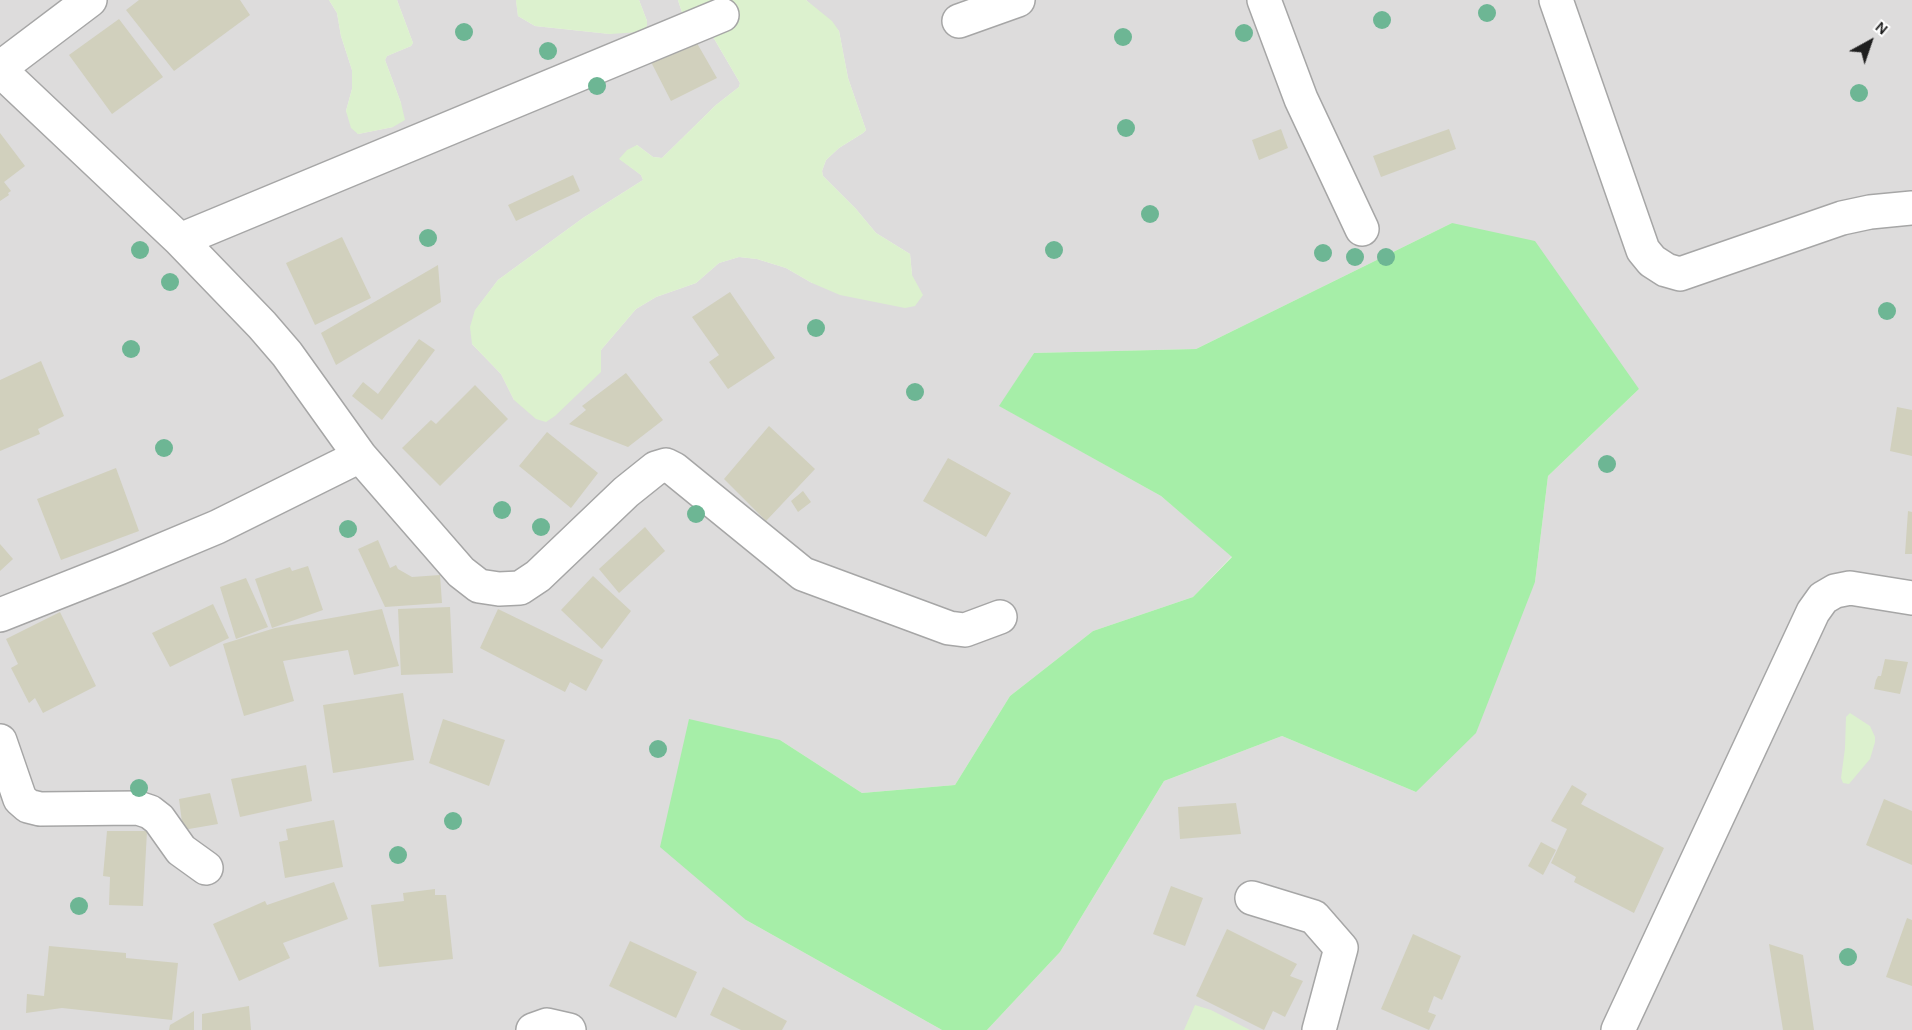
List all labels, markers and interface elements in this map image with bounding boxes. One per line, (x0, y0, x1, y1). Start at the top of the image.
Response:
north arrow (1840, 12, 1900, 72)
text: N (1871, 17, 1892, 39)

